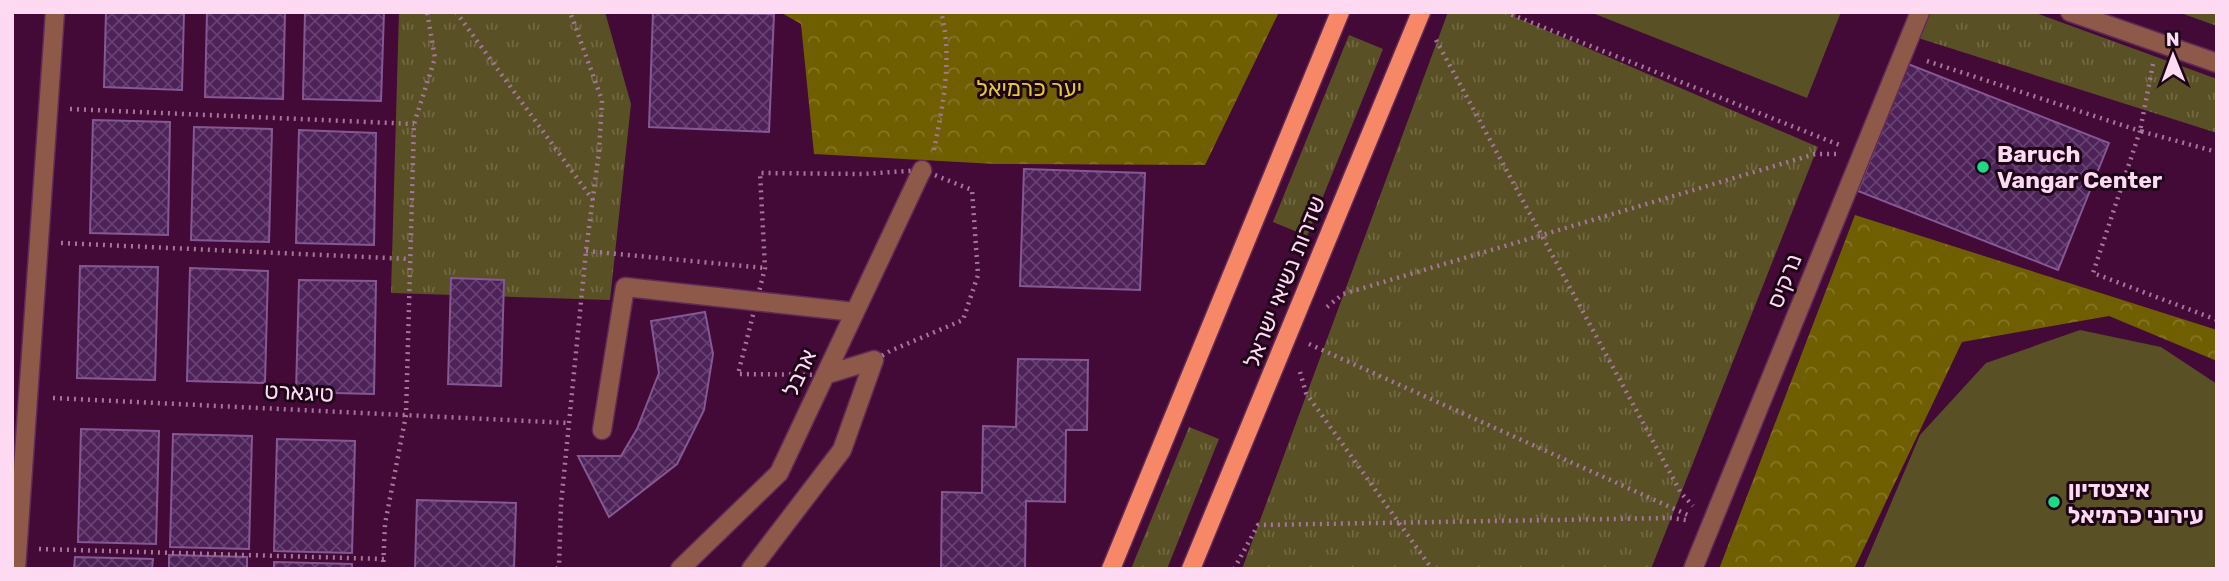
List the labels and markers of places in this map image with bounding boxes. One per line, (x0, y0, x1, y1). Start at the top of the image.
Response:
place label: Baruch Vangar Center (1997, 140, 2163, 194)
marker: Baruch Vangar Center (1975, 159, 1991, 175)
place label: איצטדיון עירוני כרמיאל (2068, 475, 2204, 529)
marker: איצטדיון עירוני כרמיאל (2046, 494, 2062, 510)

